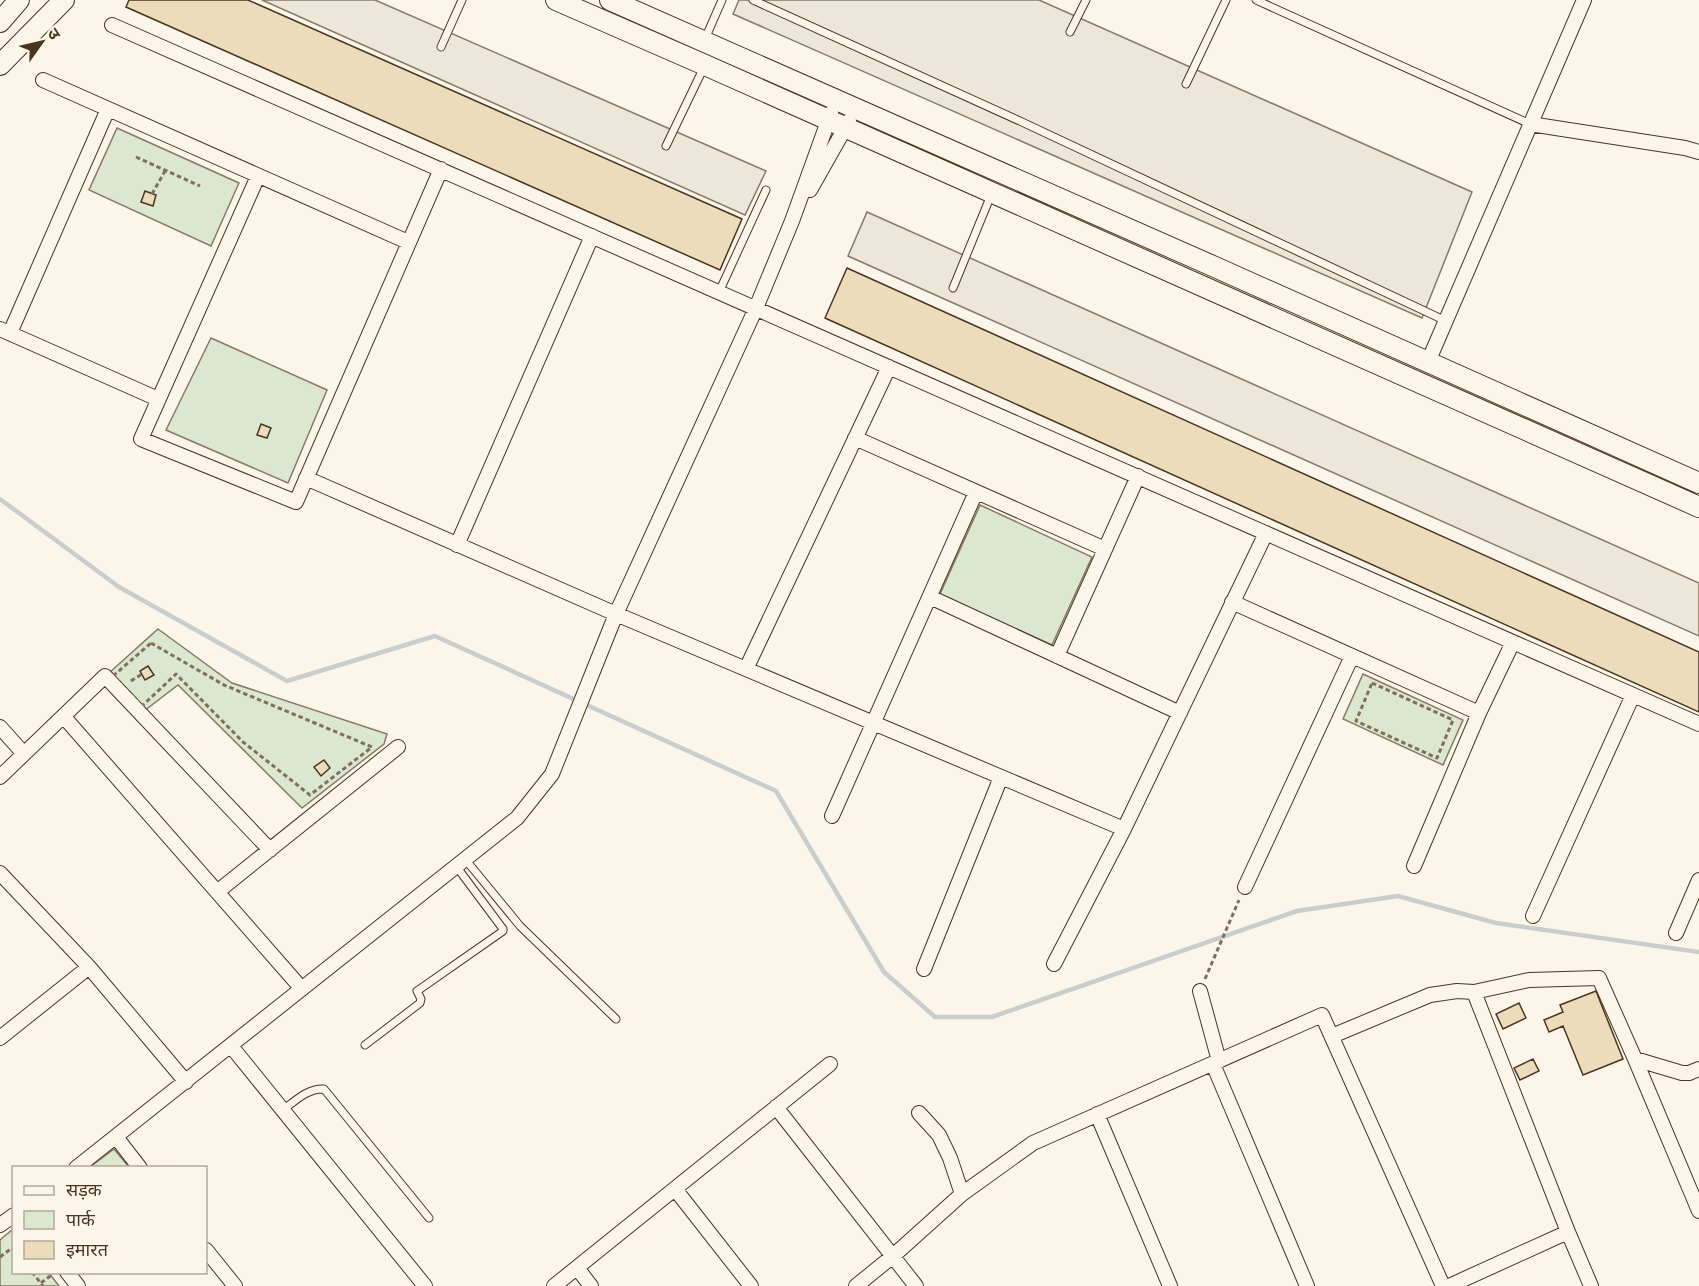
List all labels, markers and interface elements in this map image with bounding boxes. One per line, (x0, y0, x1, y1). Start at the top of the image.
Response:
north arrow (12, 12, 72, 72)
text: उ (44, 26, 63, 43)
legend (12, 1166, 207, 1274)
text: सड़क (66, 1182, 103, 1200)
text: पार्क (66, 1209, 96, 1230)
text: इमारत (66, 1242, 109, 1260)

